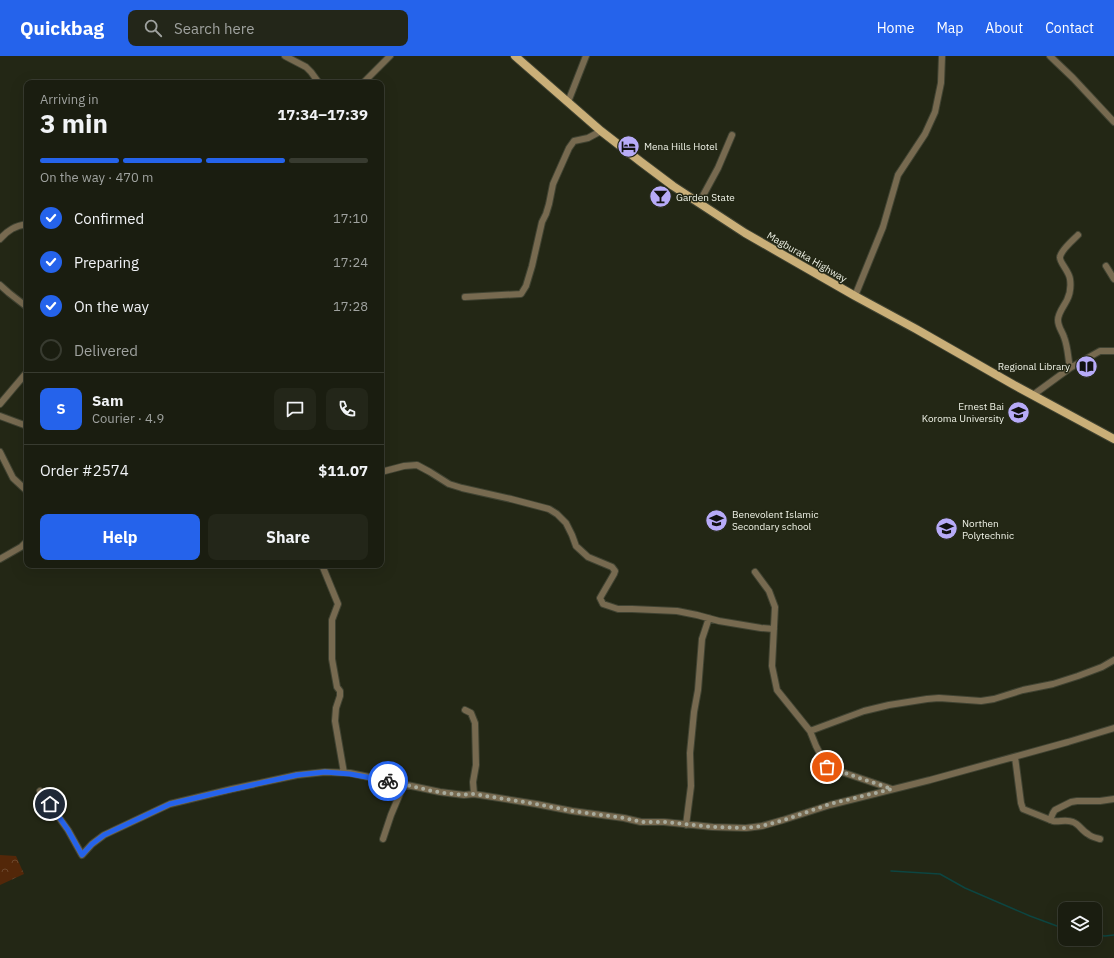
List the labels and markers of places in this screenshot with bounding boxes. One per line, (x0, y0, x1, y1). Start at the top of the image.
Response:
hotel icon: Mena Hills Hotel (615, 133, 641, 159)
place label: Mena Hills Hotel (644, 140, 718, 153)
bar icon: Garden State (648, 184, 674, 210)
place label: Garden State (676, 191, 735, 204)
library icon: Regional Library (1073, 353, 1099, 379)
place label: Regional Library (998, 360, 1070, 373)
school or university icon: Ernest Bai Koroma University (1006, 399, 1032, 425)
place label: Ernest Bai Koroma University (922, 400, 1004, 425)
school or university icon: Benevolent Islamic Secondary school (703, 507, 729, 533)
place label: Benevolent Islamic Secondary school (732, 508, 819, 533)
school or university icon: Northen Polytechnic (933, 516, 959, 542)
place label: Northen Polytechnic (962, 517, 1014, 542)
pin (810, 750, 844, 784)
pin (33, 787, 67, 821)

